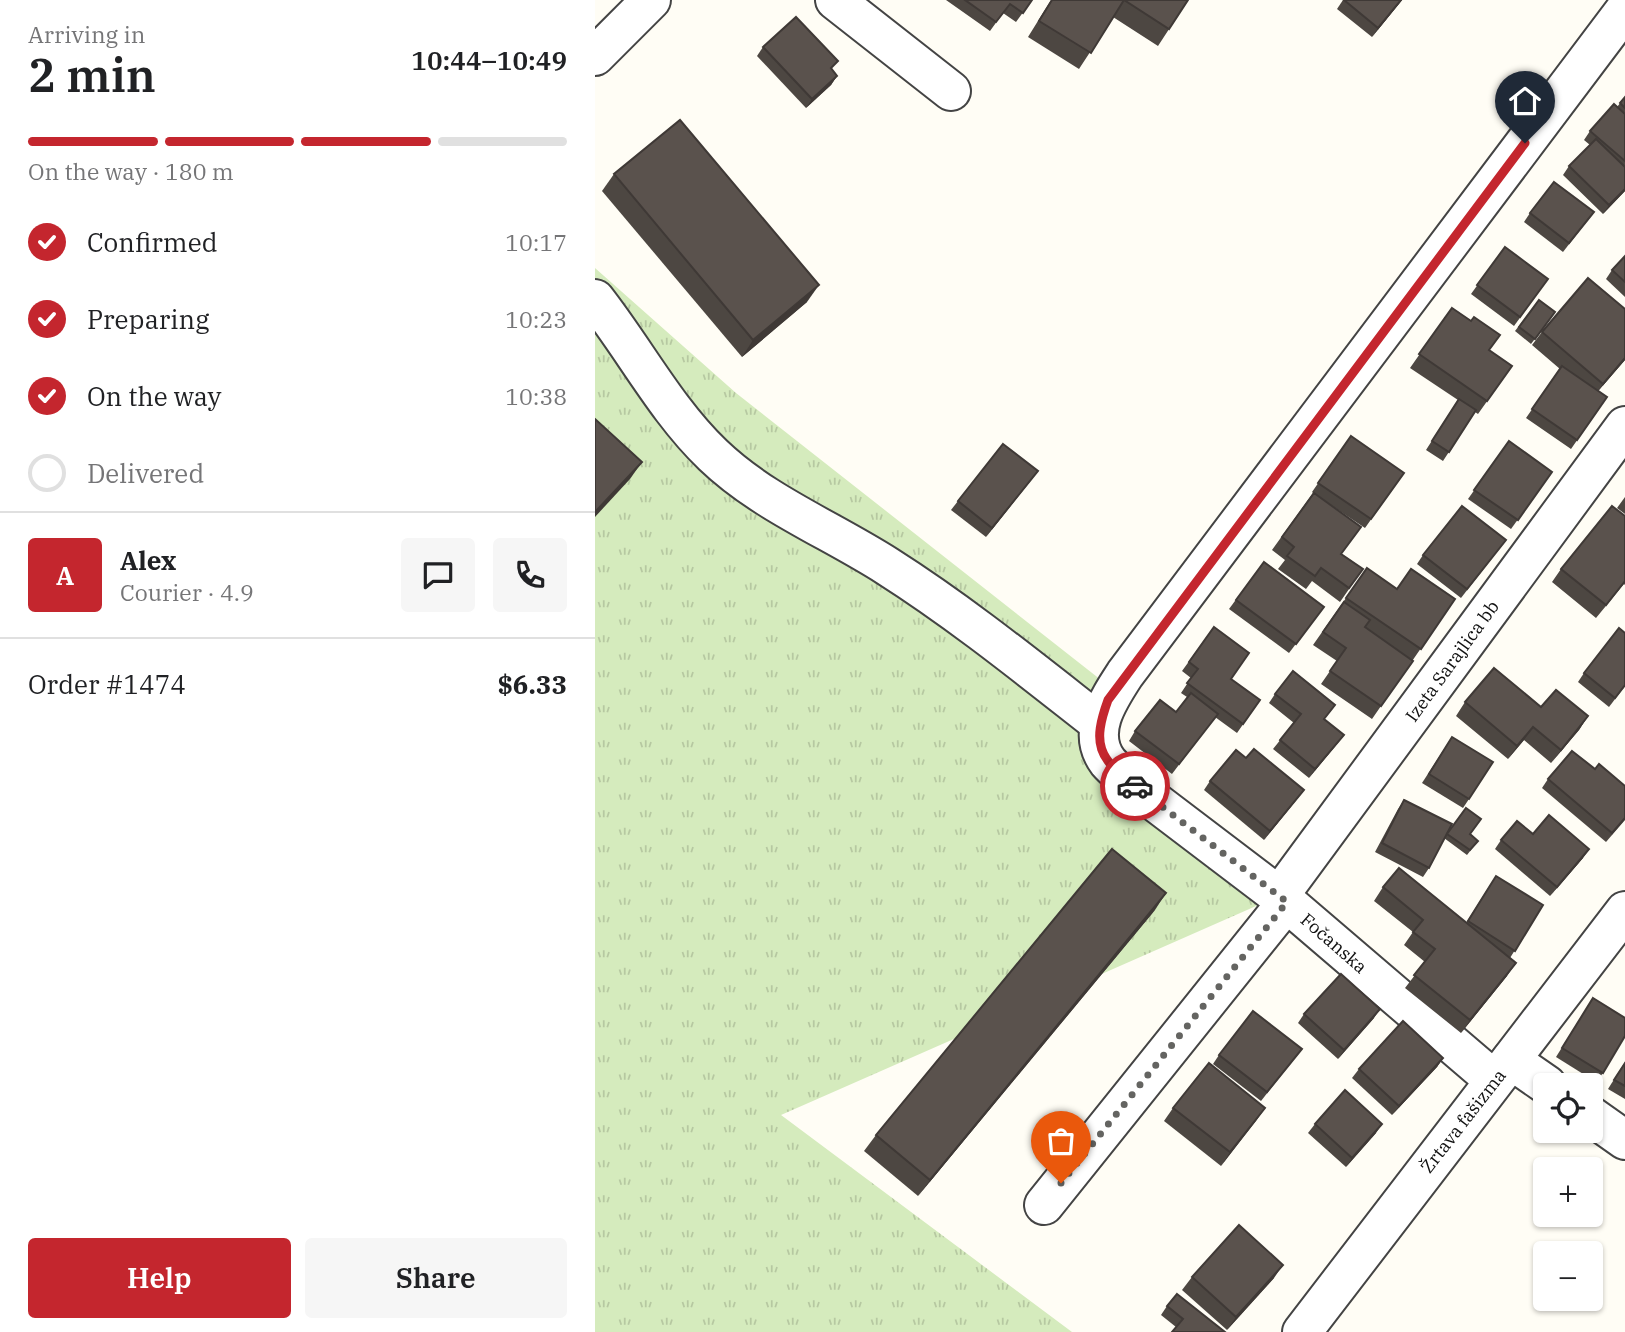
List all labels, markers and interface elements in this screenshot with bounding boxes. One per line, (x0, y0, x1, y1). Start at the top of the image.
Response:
text: Arriving in (28, 19, 145, 49)
text: 10:44–10:49 (411, 43, 567, 77)
text: 2 min (28, 45, 156, 105)
pin (1495, 71, 1555, 143)
icon: home (1506, 82, 1544, 120)
text: On the way · 180 m (28, 156, 234, 186)
icon: check (28, 223, 66, 261)
text: Confirmed (87, 225, 218, 259)
text: 10:17 (505, 227, 567, 257)
icon: check (28, 300, 66, 338)
text: Preparing (87, 302, 209, 336)
text: 10:23 (505, 304, 567, 334)
icon: check (28, 377, 66, 415)
text: On the way (87, 379, 221, 413)
text: 10:38 (505, 381, 567, 411)
text: Delivered (87, 456, 204, 490)
button: chat (401, 538, 475, 612)
button: phone (493, 538, 567, 612)
text: Alex (120, 543, 176, 577)
text: A (56, 558, 74, 592)
text: Courier · 4.9 (120, 577, 254, 607)
street label: Izeta Sarajlica bb (1400, 596, 1504, 726)
text: Order #1474 (28, 667, 186, 701)
text: $6.33 (497, 667, 567, 701)
courier (1100, 751, 1170, 821)
icon: car (1116, 767, 1154, 805)
street label: Fočanska (1296, 908, 1372, 978)
street label: Žrtava fašizma (1415, 1064, 1511, 1178)
map controls (1533, 1073, 1603, 1311)
button: locate (1533, 1073, 1603, 1143)
pin (1031, 1111, 1091, 1183)
icon: bag (1042, 1122, 1080, 1160)
button: + (1533, 1157, 1603, 1227)
button: Help (28, 1238, 291, 1318)
button: Share (305, 1238, 567, 1318)
button: − (1533, 1241, 1603, 1311)

